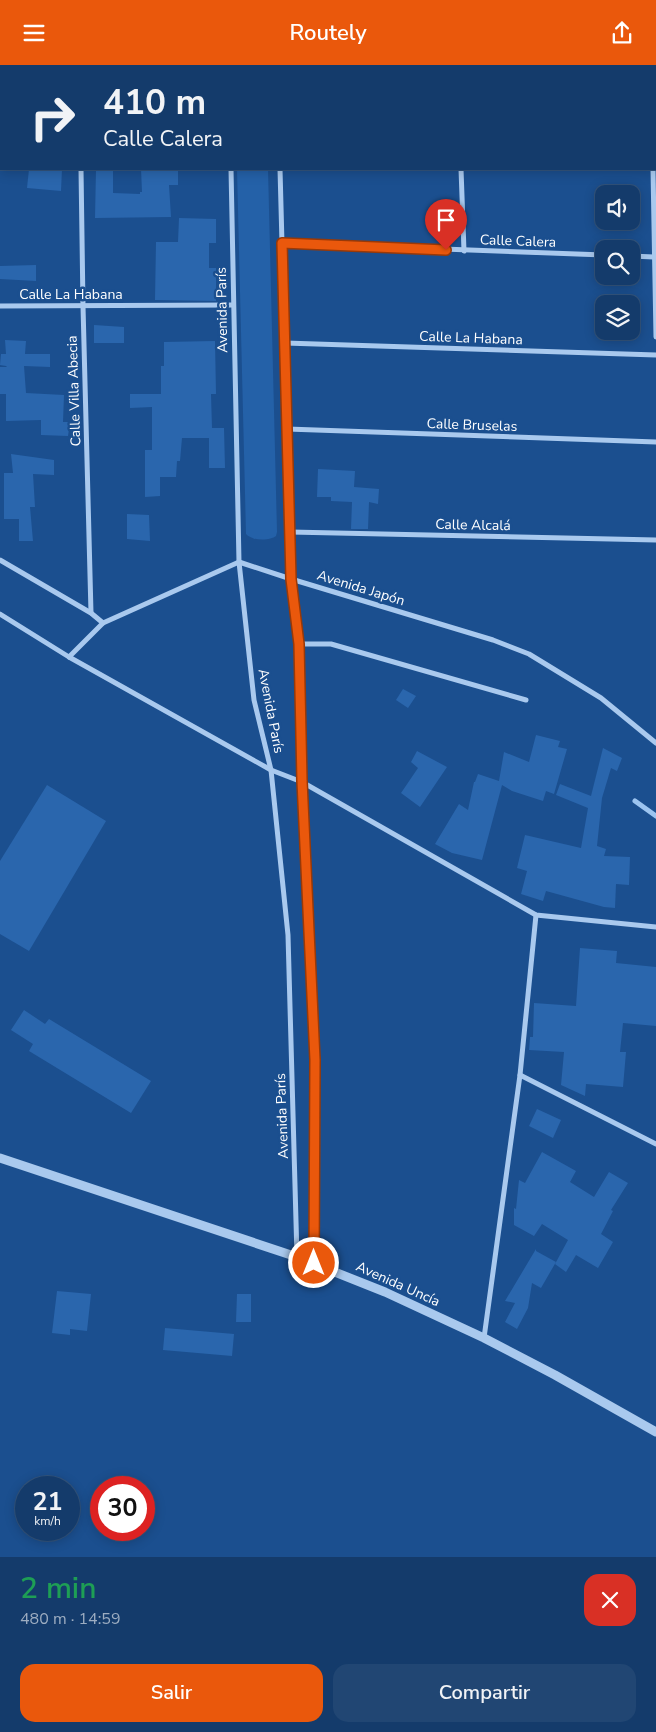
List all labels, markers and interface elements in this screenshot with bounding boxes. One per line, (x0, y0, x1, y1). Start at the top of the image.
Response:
text: Routely (289, 18, 367, 48)
icon: menu (20, 19, 48, 47)
icon: share (608, 19, 636, 47)
text: 410 m (103, 79, 206, 126)
icon: right (20, 85, 85, 150)
text: Calle Calera (103, 124, 223, 154)
map controls (595, 185, 640, 340)
button: sound (595, 185, 640, 230)
pin (425, 199, 467, 250)
icon: arrive (432, 206, 460, 234)
street label: Calle Calera (480, 230, 556, 252)
button: search (595, 240, 640, 285)
street label: Avenida París (212, 267, 232, 353)
street label: Calle La Habana (19, 285, 123, 304)
button: layers (595, 295, 640, 340)
street label: Calle La Habana (419, 327, 523, 349)
street label: Calle Villa Abecia (63, 335, 85, 447)
street label: Calle Bruselas (426, 414, 518, 436)
street label: Calle Alcalá (435, 515, 511, 535)
street label: Avenida Japón (315, 566, 407, 610)
street label: Avenida París (253, 667, 289, 755)
street label: Avenida París (271, 1073, 293, 1159)
position arrow (287, 1236, 339, 1288)
street label: Avenida Uncía (353, 1257, 443, 1311)
speed limit sign: 30 (90, 1476, 155, 1541)
text: 21 (32, 1485, 63, 1519)
text: km/h (34, 1513, 61, 1529)
text: 2 min (20, 1568, 96, 1609)
button: close (584, 1574, 636, 1626)
text: 480 m · 14:59 (20, 1608, 121, 1630)
button: Salir (20, 1664, 323, 1722)
button: Compartir (333, 1664, 636, 1722)

